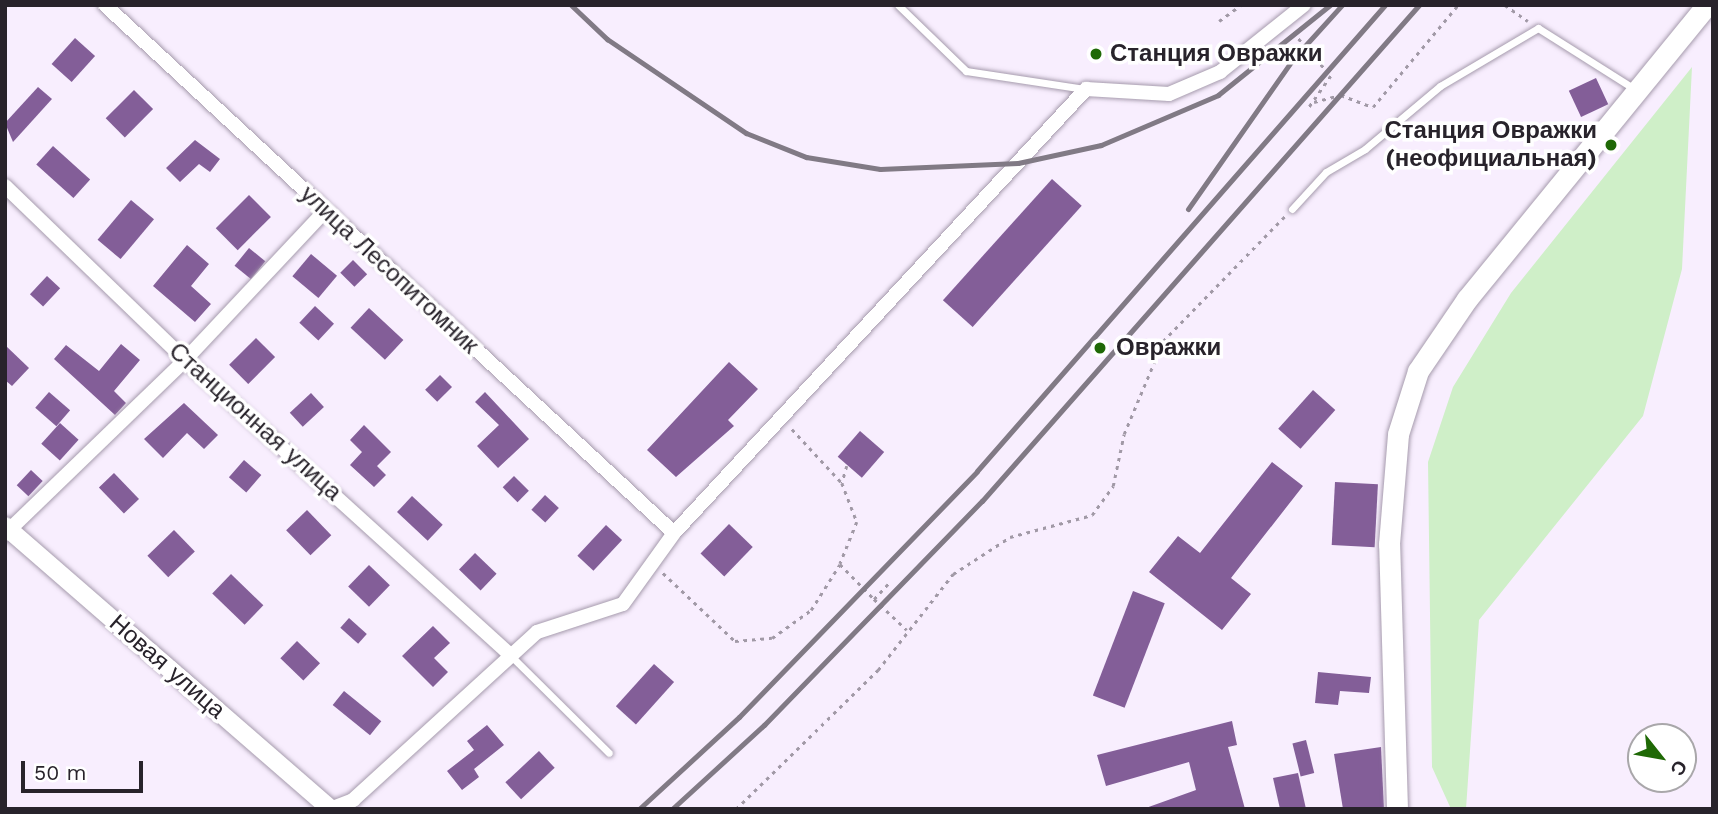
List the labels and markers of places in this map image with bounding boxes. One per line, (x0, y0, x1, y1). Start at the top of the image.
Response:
place label: Станция Овражки (1110, 40, 1323, 68)
marker: Станция Овражки (1088, 46, 1104, 62)
place label: Станция Овражки (неофициальная) (1384, 117, 1597, 173)
marker: Станция Овражки (неофициальная) (1603, 137, 1619, 153)
place label: Овражки (1116, 334, 1221, 362)
marker: Овражки (1090, 338, 1110, 358)

